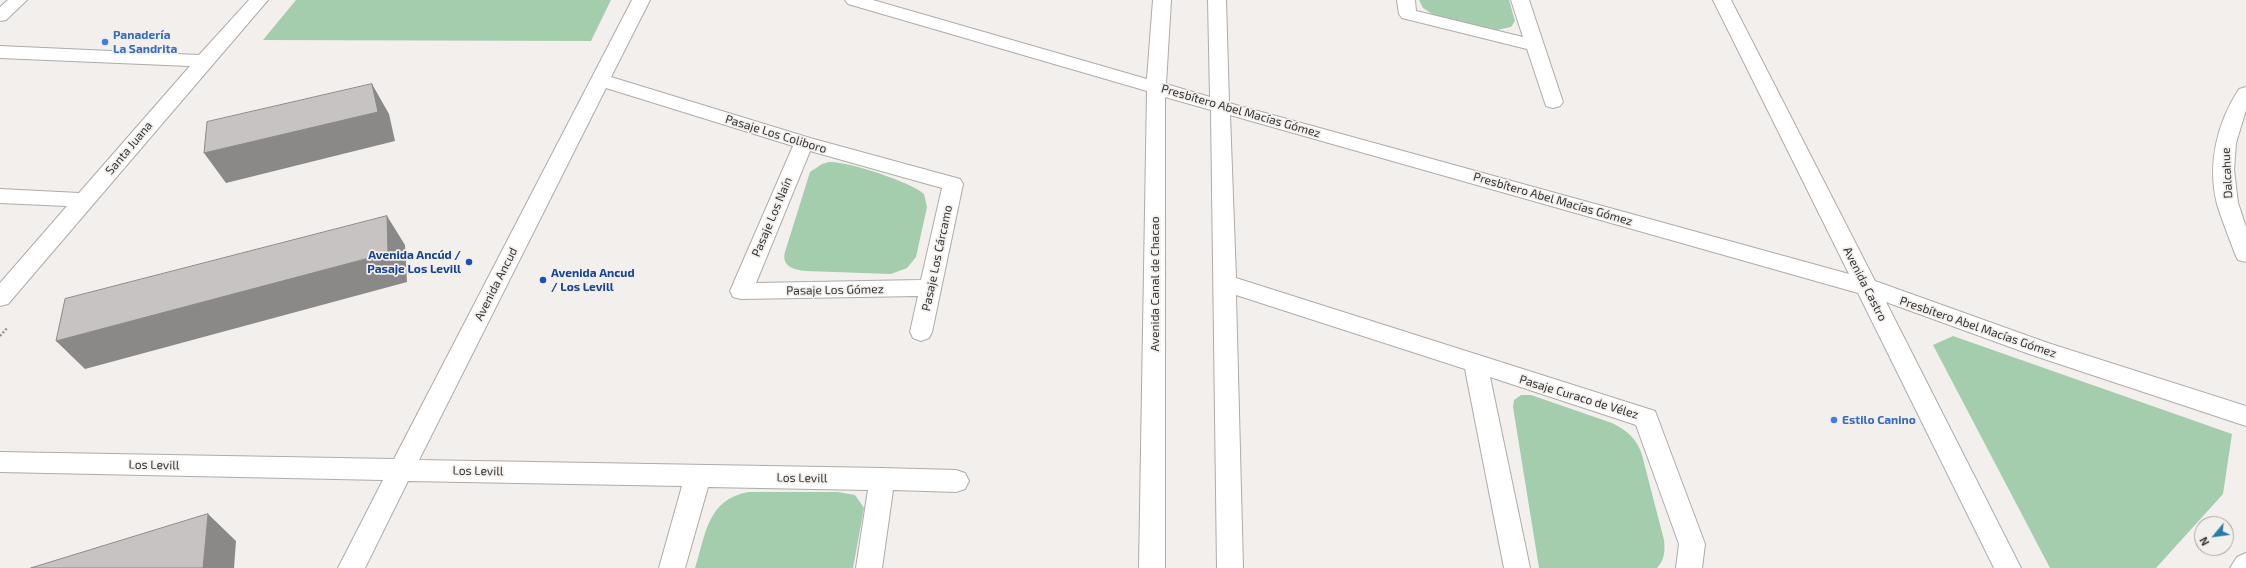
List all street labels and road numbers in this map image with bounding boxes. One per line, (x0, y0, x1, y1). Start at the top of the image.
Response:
street label: Presbítero Abel Macías Gómez (1160, 81, 1322, 141)
street label: Pasaje Los Coliboro (723, 112, 829, 156)
street label: Santa Juana (103, 118, 155, 178)
street label: Dalcahue (2218, 147, 2236, 199)
street label: Presbítero Abel Macías Gómez (1472, 169, 1634, 229)
street label: Pasaje Los Naín (749, 175, 795, 259)
street label: Pasaje Los Cárcamo (919, 204, 955, 312)
street label: Avenida Canal de Chacao (1148, 217, 1162, 351)
street label: Avenida Castro (1840, 244, 1890, 324)
street label: Avenida Ancud (471, 245, 521, 323)
street label: Pasaje Los Gómez (786, 282, 884, 298)
street label: Presbítero Abel Macías Gómez (1898, 293, 2058, 361)
street label: Pasaje Curaco de Vélez (1518, 372, 1640, 422)
street label: Los Levill (129, 457, 179, 473)
street label: Los Levill (453, 463, 503, 479)
street label: Los Levill (777, 470, 827, 486)

